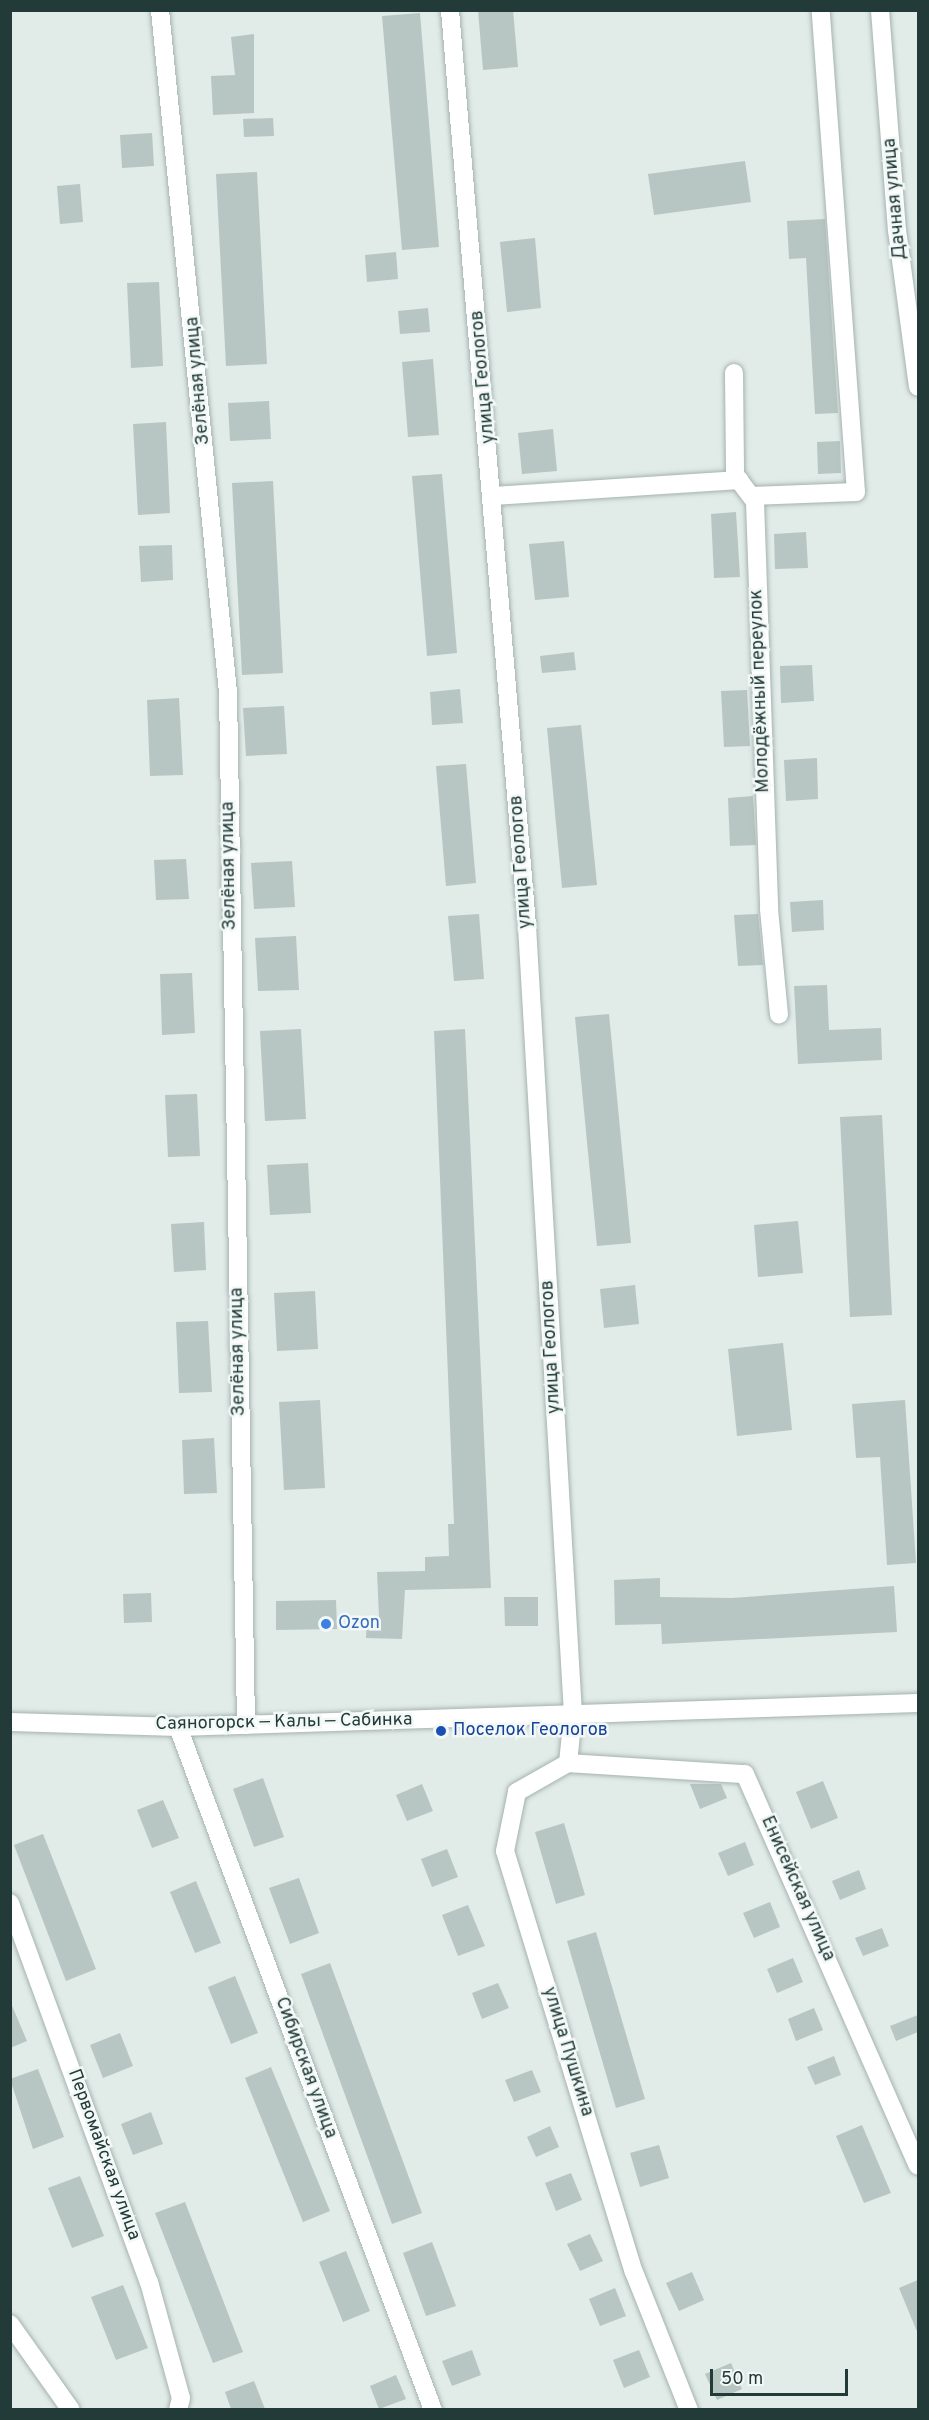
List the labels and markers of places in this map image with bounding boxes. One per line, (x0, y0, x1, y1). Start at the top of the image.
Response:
place label: Ozon (338, 1613, 380, 1635)
marker: Ozon (319, 1617, 333, 1631)
place label: Поселок Геологов (453, 1720, 608, 1742)
marker: Поселок Геологов (434, 1724, 448, 1738)

